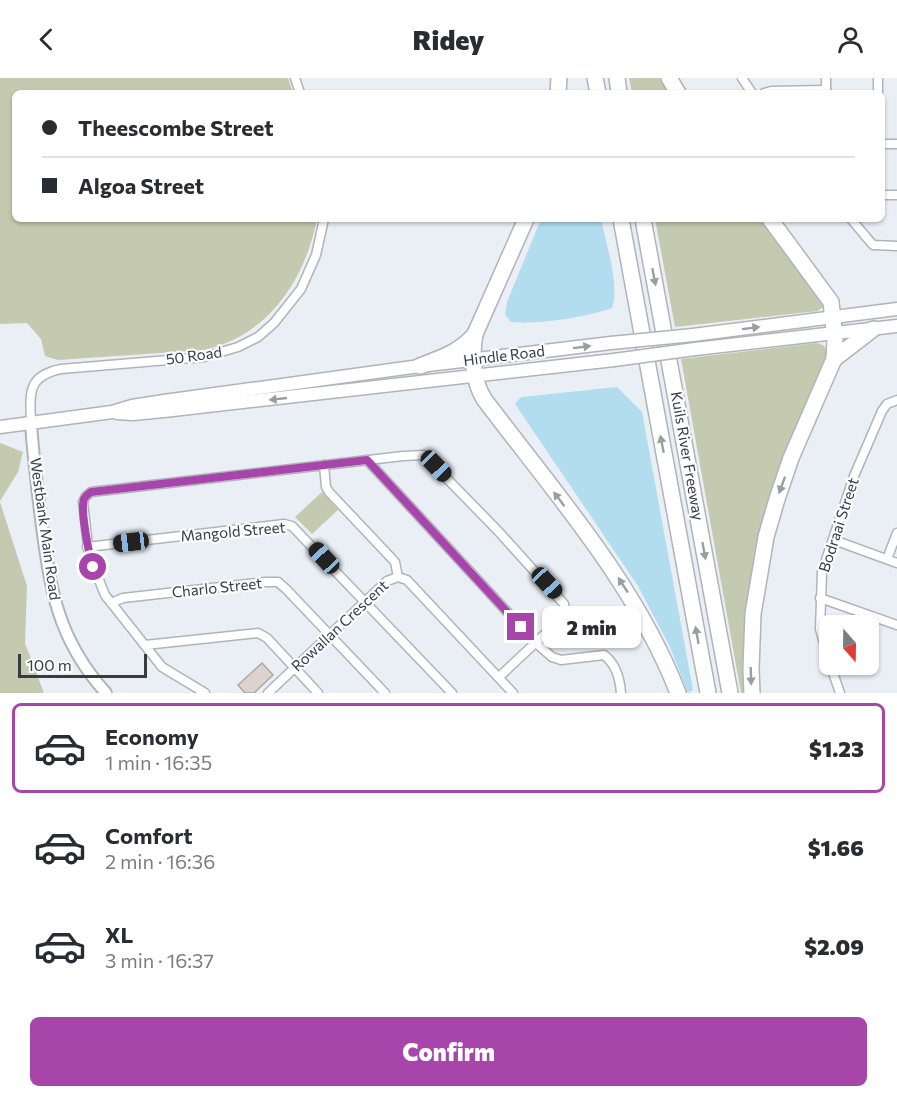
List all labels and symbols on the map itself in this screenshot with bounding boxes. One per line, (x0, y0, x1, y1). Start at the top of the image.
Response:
one-way arrow (650, 267, 659, 286)
one-way arrow (742, 323, 761, 333)
street label: Hindle Road (462, 341, 546, 369)
street label: 50 Road (165, 342, 223, 368)
one-way arrow (573, 342, 592, 351)
street label: Kuils River Freeway (668, 390, 708, 522)
one-way arrow (268, 394, 287, 404)
one-way arrow (657, 434, 666, 453)
car (417, 447, 455, 485)
street label: Westbank Main Road (27, 456, 65, 601)
street label: Bodraai Street (814, 475, 862, 574)
one-way arrow (776, 476, 786, 494)
one-way arrow (553, 491, 565, 507)
street label: Mangold Street (180, 517, 286, 545)
car (112, 531, 150, 553)
car (305, 539, 343, 577)
one-way arrow (700, 542, 709, 561)
route start (79, 553, 106, 580)
car (528, 564, 566, 602)
street label: Charlo Street (171, 573, 263, 601)
street label: Rowallan Crescent (287, 576, 391, 675)
one-way arrow (618, 577, 629, 593)
callout: 2 min (542, 606, 641, 648)
route end (507, 613, 534, 640)
north arrow (819, 615, 879, 675)
one-way arrow (692, 626, 701, 645)
scale bar (18, 651, 147, 678)
one-way arrow (747, 667, 756, 686)

